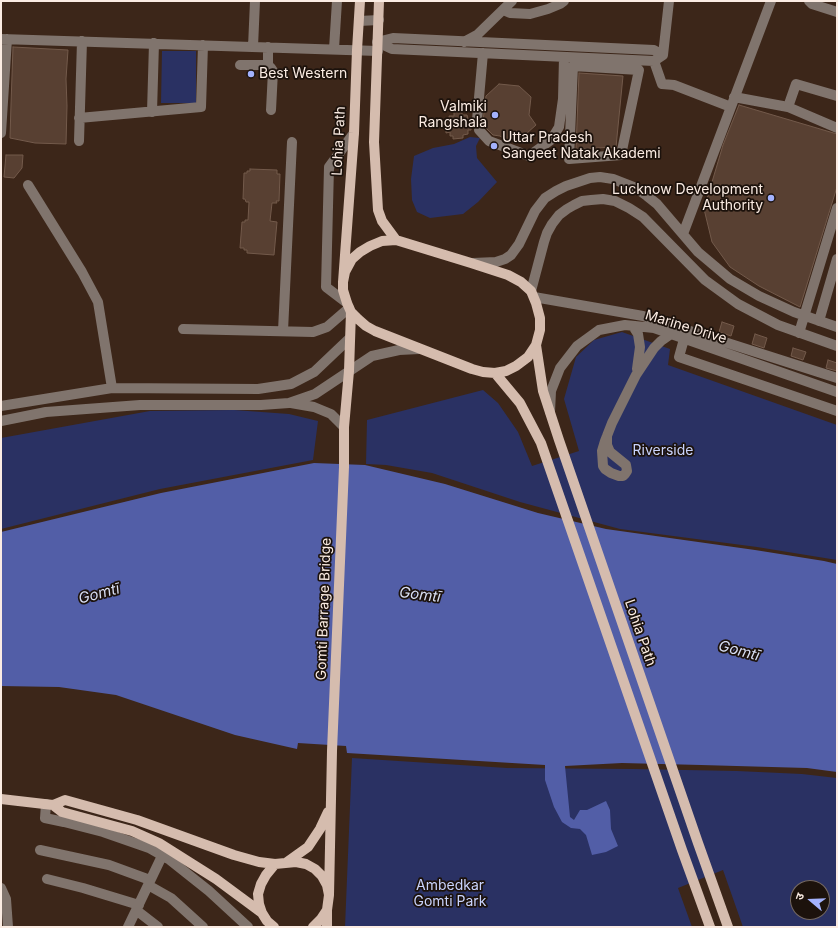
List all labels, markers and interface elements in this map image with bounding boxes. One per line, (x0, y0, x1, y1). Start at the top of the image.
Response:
place label: Best Western (259, 66, 347, 82)
marker: Best Western (246, 69, 256, 79)
place label: Valmiki Rangshala (419, 99, 487, 132)
street label: Lohia Path (329, 106, 349, 176)
marker: Valmiki Rangshala (490, 110, 500, 120)
place label: Uttar Pradesh Sangeet Natak Akademi (502, 130, 661, 162)
marker: Uttar Pradesh Sangeet Natak Akademi (489, 141, 499, 151)
place label: Lucknow Development Authority (612, 182, 763, 214)
marker: Lucknow Development Authority (766, 193, 776, 203)
street label: Marine Drive (643, 307, 729, 347)
park label: Riverside (633, 443, 693, 459)
street label: Gomti Barrage Bridge (313, 537, 335, 681)
water label: Gomtī (76, 580, 122, 608)
water label: Gomtī (398, 584, 442, 606)
street label: Lohia Path (621, 597, 659, 669)
water label: Gomtī (716, 637, 762, 665)
park label: Ambedkar Gomti Park (414, 878, 486, 910)
north arrow (790, 880, 830, 920)
text: उ (792, 891, 807, 902)

